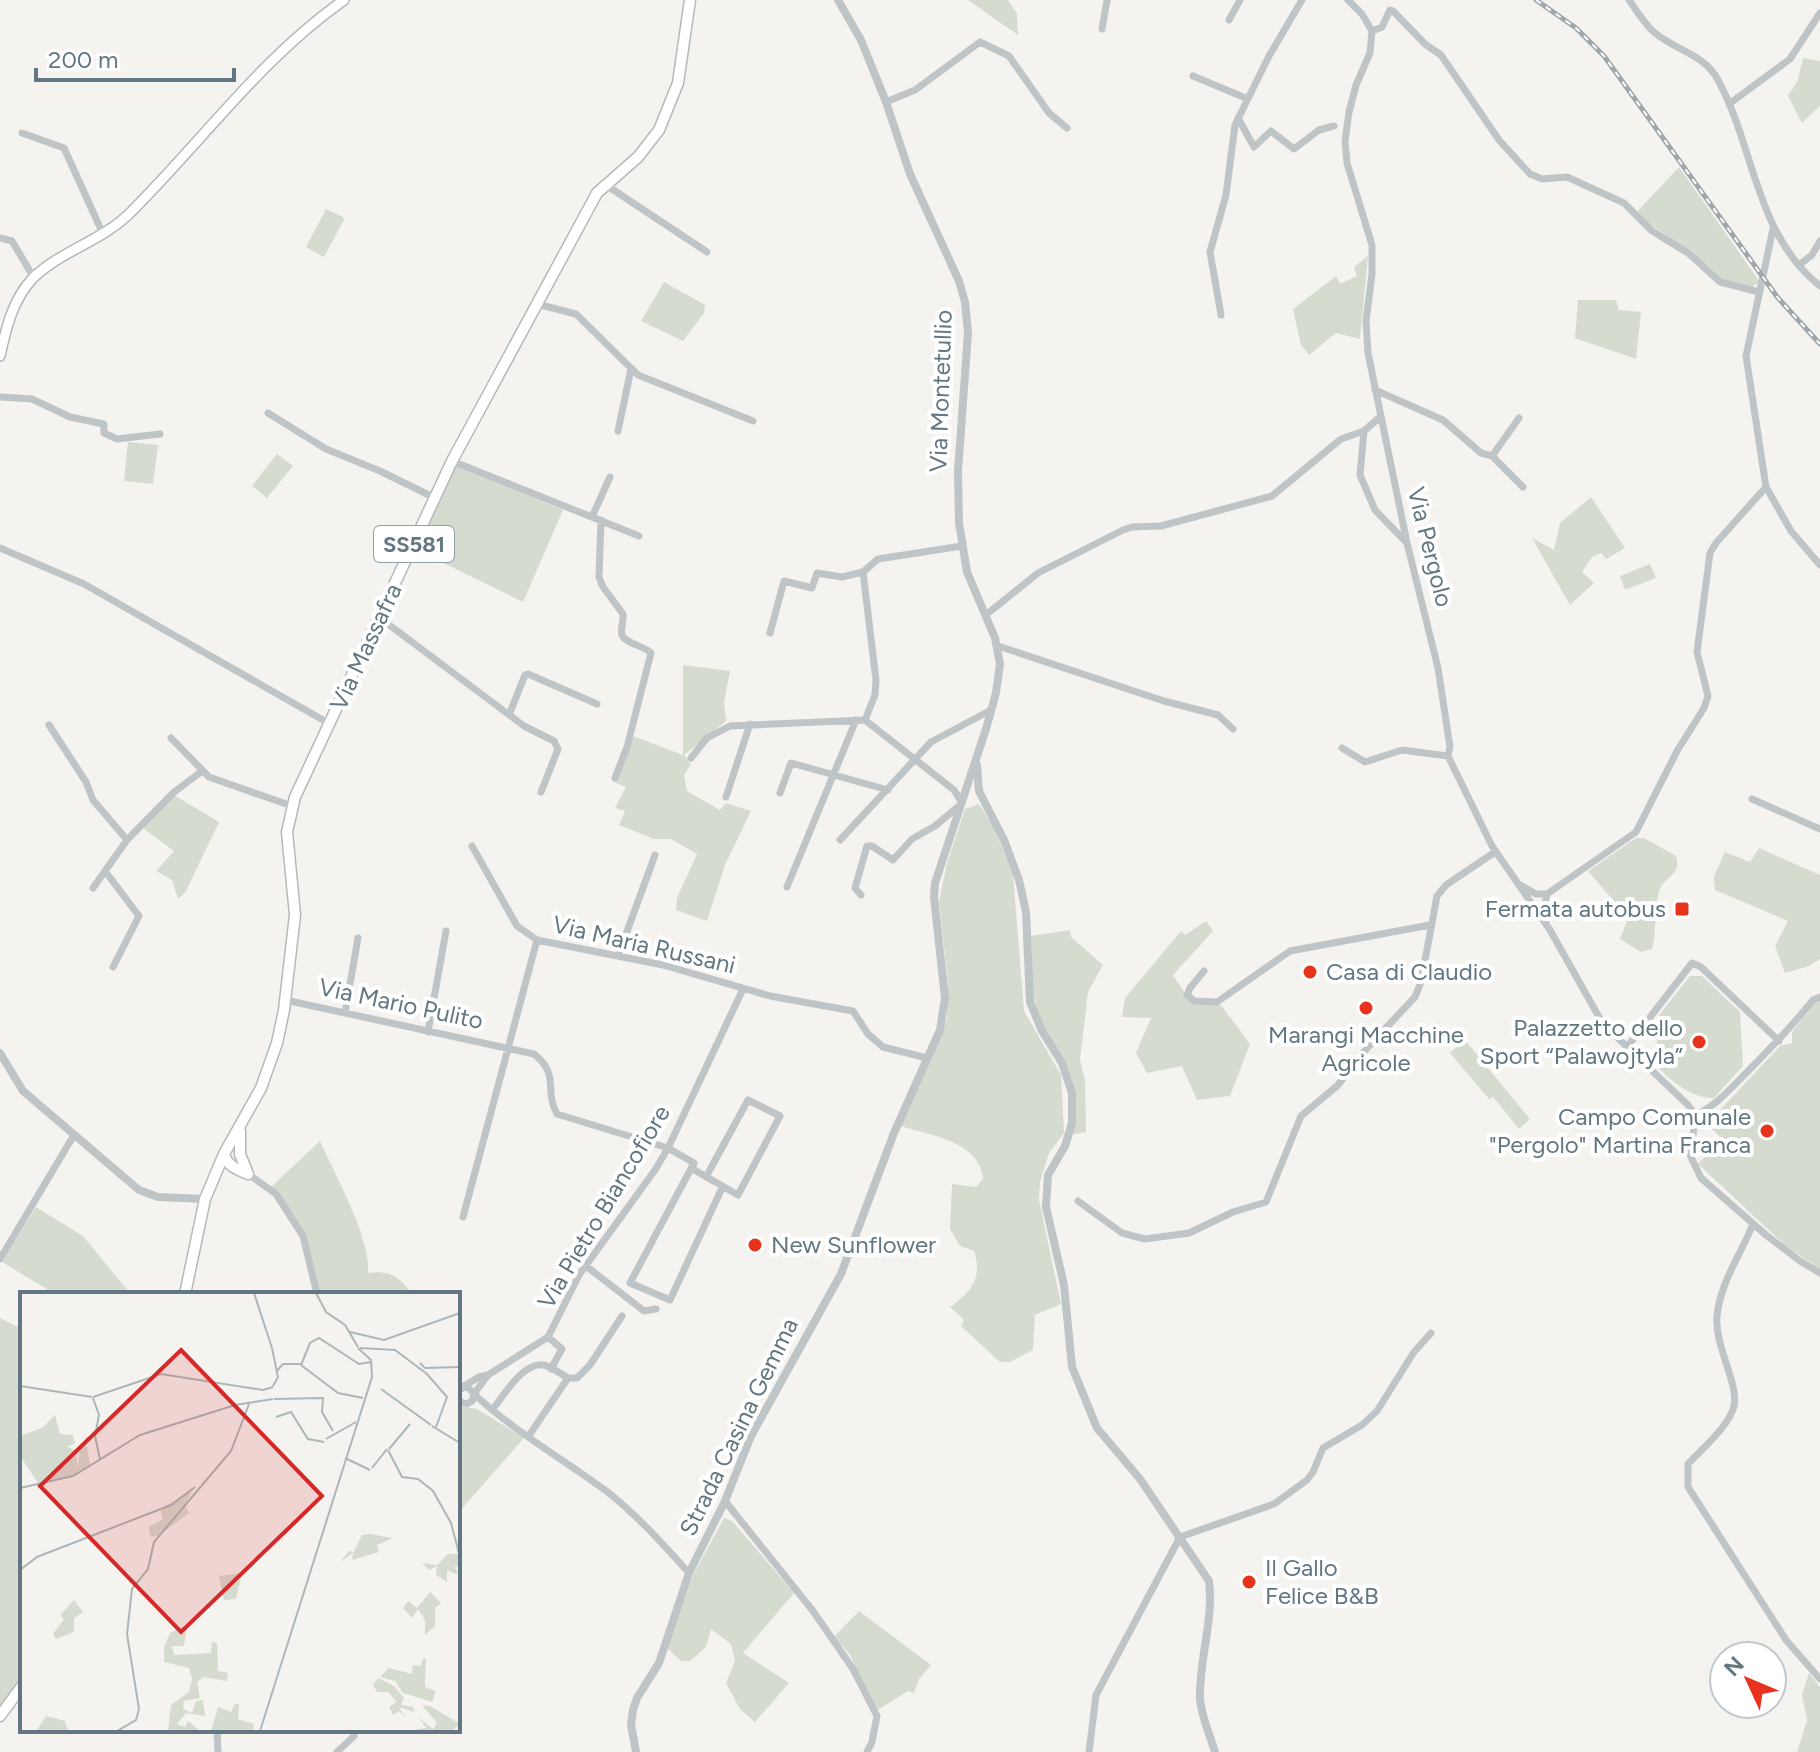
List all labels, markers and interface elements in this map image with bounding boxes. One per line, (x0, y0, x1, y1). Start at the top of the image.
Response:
scale bar (36, 32, 234, 82)
text: 200 m (48, 45, 119, 74)
street label: Via Montetullio (923, 309, 958, 473)
street label: Via Pergolo (1402, 484, 1459, 610)
road number: SS581 (374, 526, 454, 562)
street label: Via Massafra (324, 579, 408, 715)
place label: Fermata autobus (1485, 894, 1666, 923)
marker: Fermata autobus (1673, 900, 1691, 918)
street label: Via Maria Russani (550, 909, 738, 980)
place label: Casa di Claudio (1326, 957, 1492, 986)
marker: Casa di Claudio (1301, 963, 1319, 981)
street label: Via Mario Pulito (316, 972, 486, 1035)
marker: Marangi Macchine Agricole (1357, 999, 1375, 1017)
place label: Palazzetto dello Sport “Palawojtyla” (1480, 1013, 1683, 1070)
place label: Marangi Macchine Agricole (1268, 1020, 1464, 1077)
marker: Palazzetto dello Sport “Palawojtyla” (1690, 1033, 1708, 1051)
street label: Via Pietro Biancofiore (531, 1100, 676, 1314)
place label: Campo Comunale "Pergolo" Martina Franca (1489, 1102, 1751, 1159)
marker: Campo Comunale "Pergolo" Martina Franca (1758, 1122, 1776, 1140)
place label: New Sunflower (771, 1230, 936, 1259)
marker: New Sunflower (746, 1236, 764, 1254)
inset map (20, 1292, 460, 1732)
street label: Strada Casina Gemma (673, 1313, 804, 1540)
place label: Il Gallo Felice B&B (1265, 1553, 1379, 1610)
marker: Il Gallo Felice B&B (1240, 1573, 1258, 1591)
north arrow (1708, 1640, 1788, 1720)
text: N (1718, 1651, 1750, 1682)

